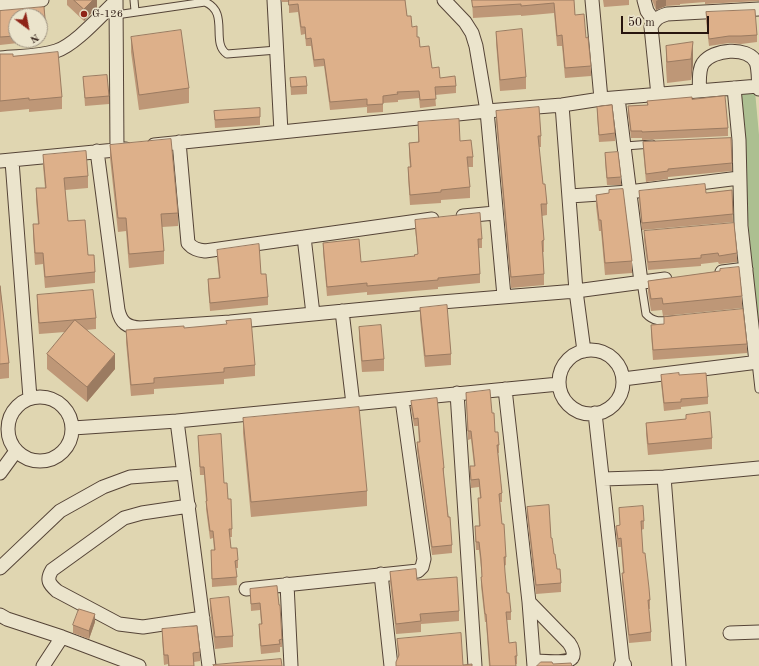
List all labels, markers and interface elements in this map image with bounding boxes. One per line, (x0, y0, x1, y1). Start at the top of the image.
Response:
place label: G-126 (92, 7, 123, 21)
north arrow (8, 8, 48, 48)
scale bar (623, 8, 711, 34)
marker: G-126 (79, 9, 89, 19)
text: 50 m (628, 17, 655, 29)
text: N (28, 31, 41, 45)

